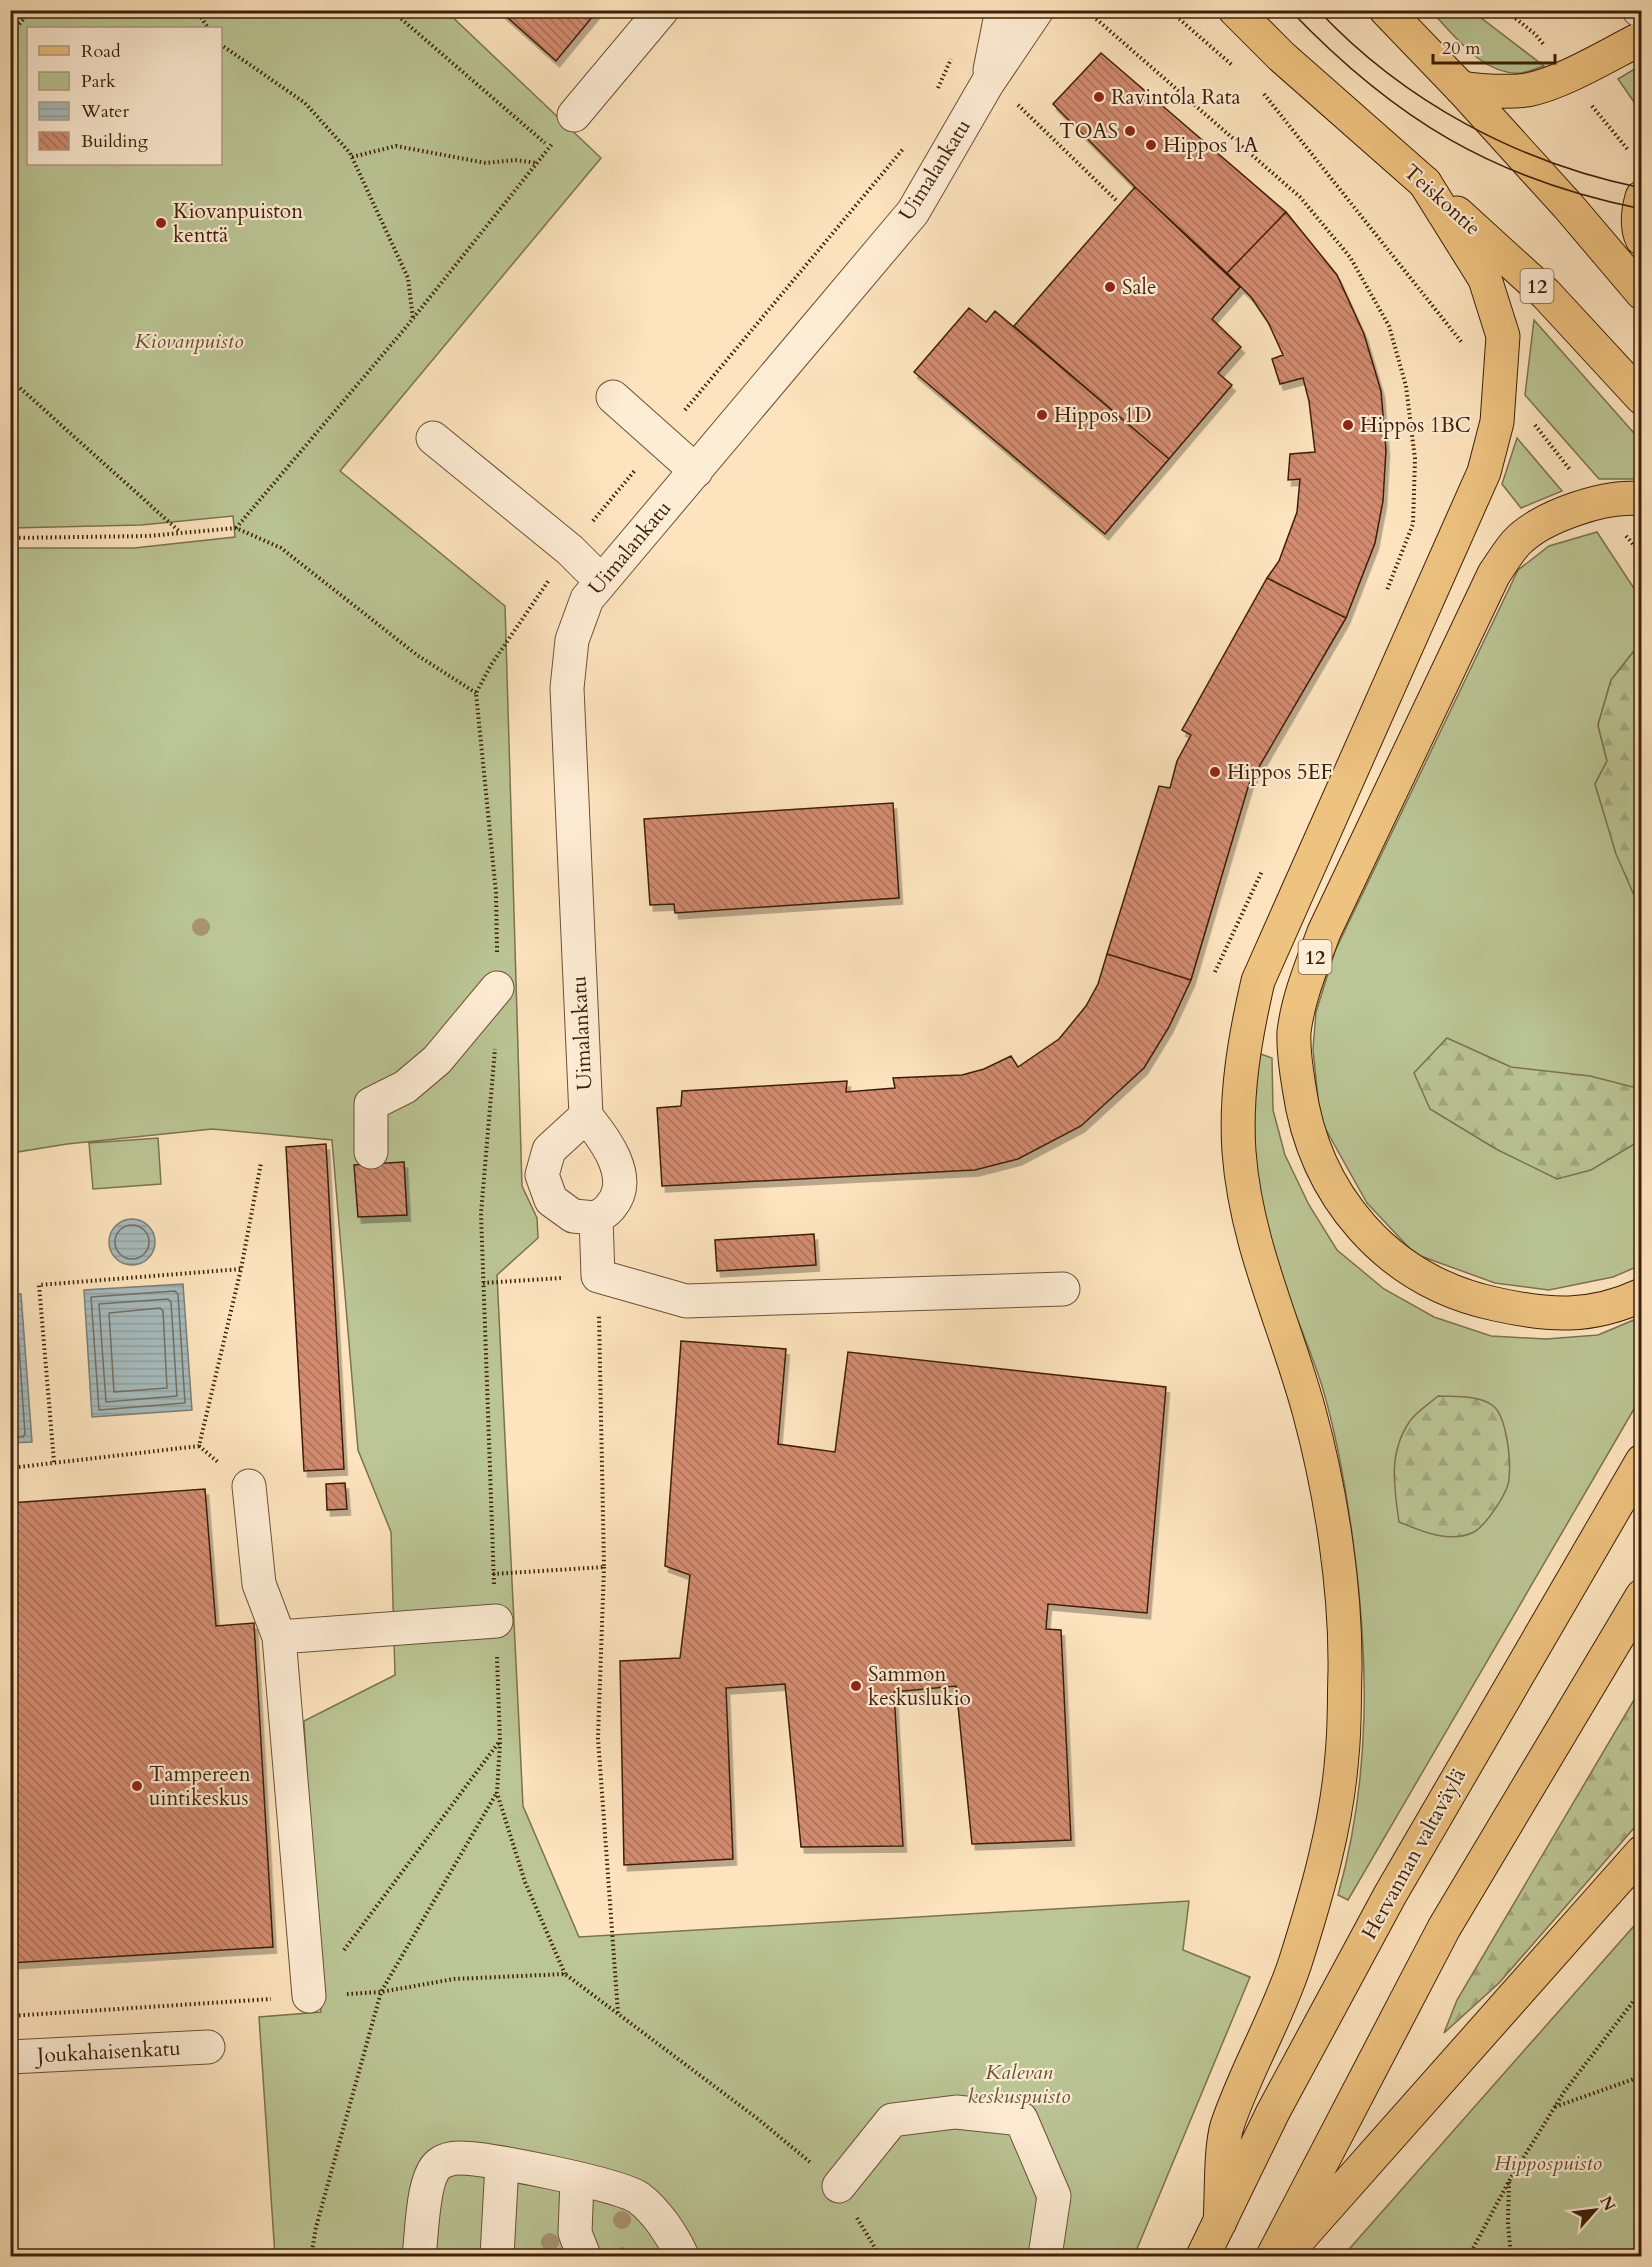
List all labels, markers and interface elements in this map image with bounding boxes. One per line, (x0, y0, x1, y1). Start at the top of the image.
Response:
legend (27, 27, 222, 165)
scale bar (1433, 27, 1554, 65)
text: 20 m (1442, 36, 1481, 61)
text: Road (81, 39, 121, 64)
text: Park (81, 69, 116, 94)
place label: Ravintola Rata (1111, 83, 1240, 112)
marker: Ravintola Rata (1092, 90, 1106, 104)
text: Water (80, 99, 130, 124)
street label: Uimalankatu (892, 114, 978, 226)
place label: TOAS (1059, 117, 1118, 146)
marker: TOAS (1123, 124, 1137, 138)
text: Building (81, 129, 149, 154)
place label: Hippos 1A (1163, 131, 1259, 160)
marker: Hippos 1A (1144, 138, 1158, 152)
street label: Teiskontie (1397, 158, 1487, 242)
place label: Kiovanpuiston kenttä (173, 197, 303, 250)
marker: Kiovanpuiston kenttä (154, 216, 168, 230)
road number: 12 (1520, 269, 1554, 303)
place label: Sale (1122, 273, 1156, 302)
marker: Sale (1103, 280, 1117, 294)
park label: Kiovanpuisto (135, 327, 244, 356)
place label: Hippos 1D (1054, 401, 1152, 430)
marker: Hippos 1D (1035, 408, 1049, 422)
place label: Hippos 1BC (1360, 411, 1471, 440)
marker: Hippos 1BC (1341, 418, 1355, 432)
street label: Uimalankatu (582, 495, 678, 601)
place label: Hippos 5EF (1227, 758, 1333, 787)
marker: Hippos 5EF (1208, 765, 1222, 779)
road number: 12 (1298, 940, 1332, 974)
street label: Uimalankatu (565, 975, 599, 1091)
place label: Sammon keskuslukio (868, 1660, 971, 1713)
marker: Sammon keskuslukio (849, 1679, 863, 1693)
place label: Tampereen uintikeskus (149, 1760, 251, 1813)
street label: Hervannan valtaväylä (1355, 1763, 1473, 1945)
marker: Tampereen uintikeskus (130, 1779, 144, 1793)
street label: Joukahaisenkatu (33, 2034, 182, 2070)
park label: Kalevan keskuspuisto (967, 2058, 1071, 2111)
park label: Hippospuisto (1494, 2149, 1602, 2178)
north arrow (1565, 2180, 1625, 2240)
text: N (1594, 2192, 1620, 2215)

